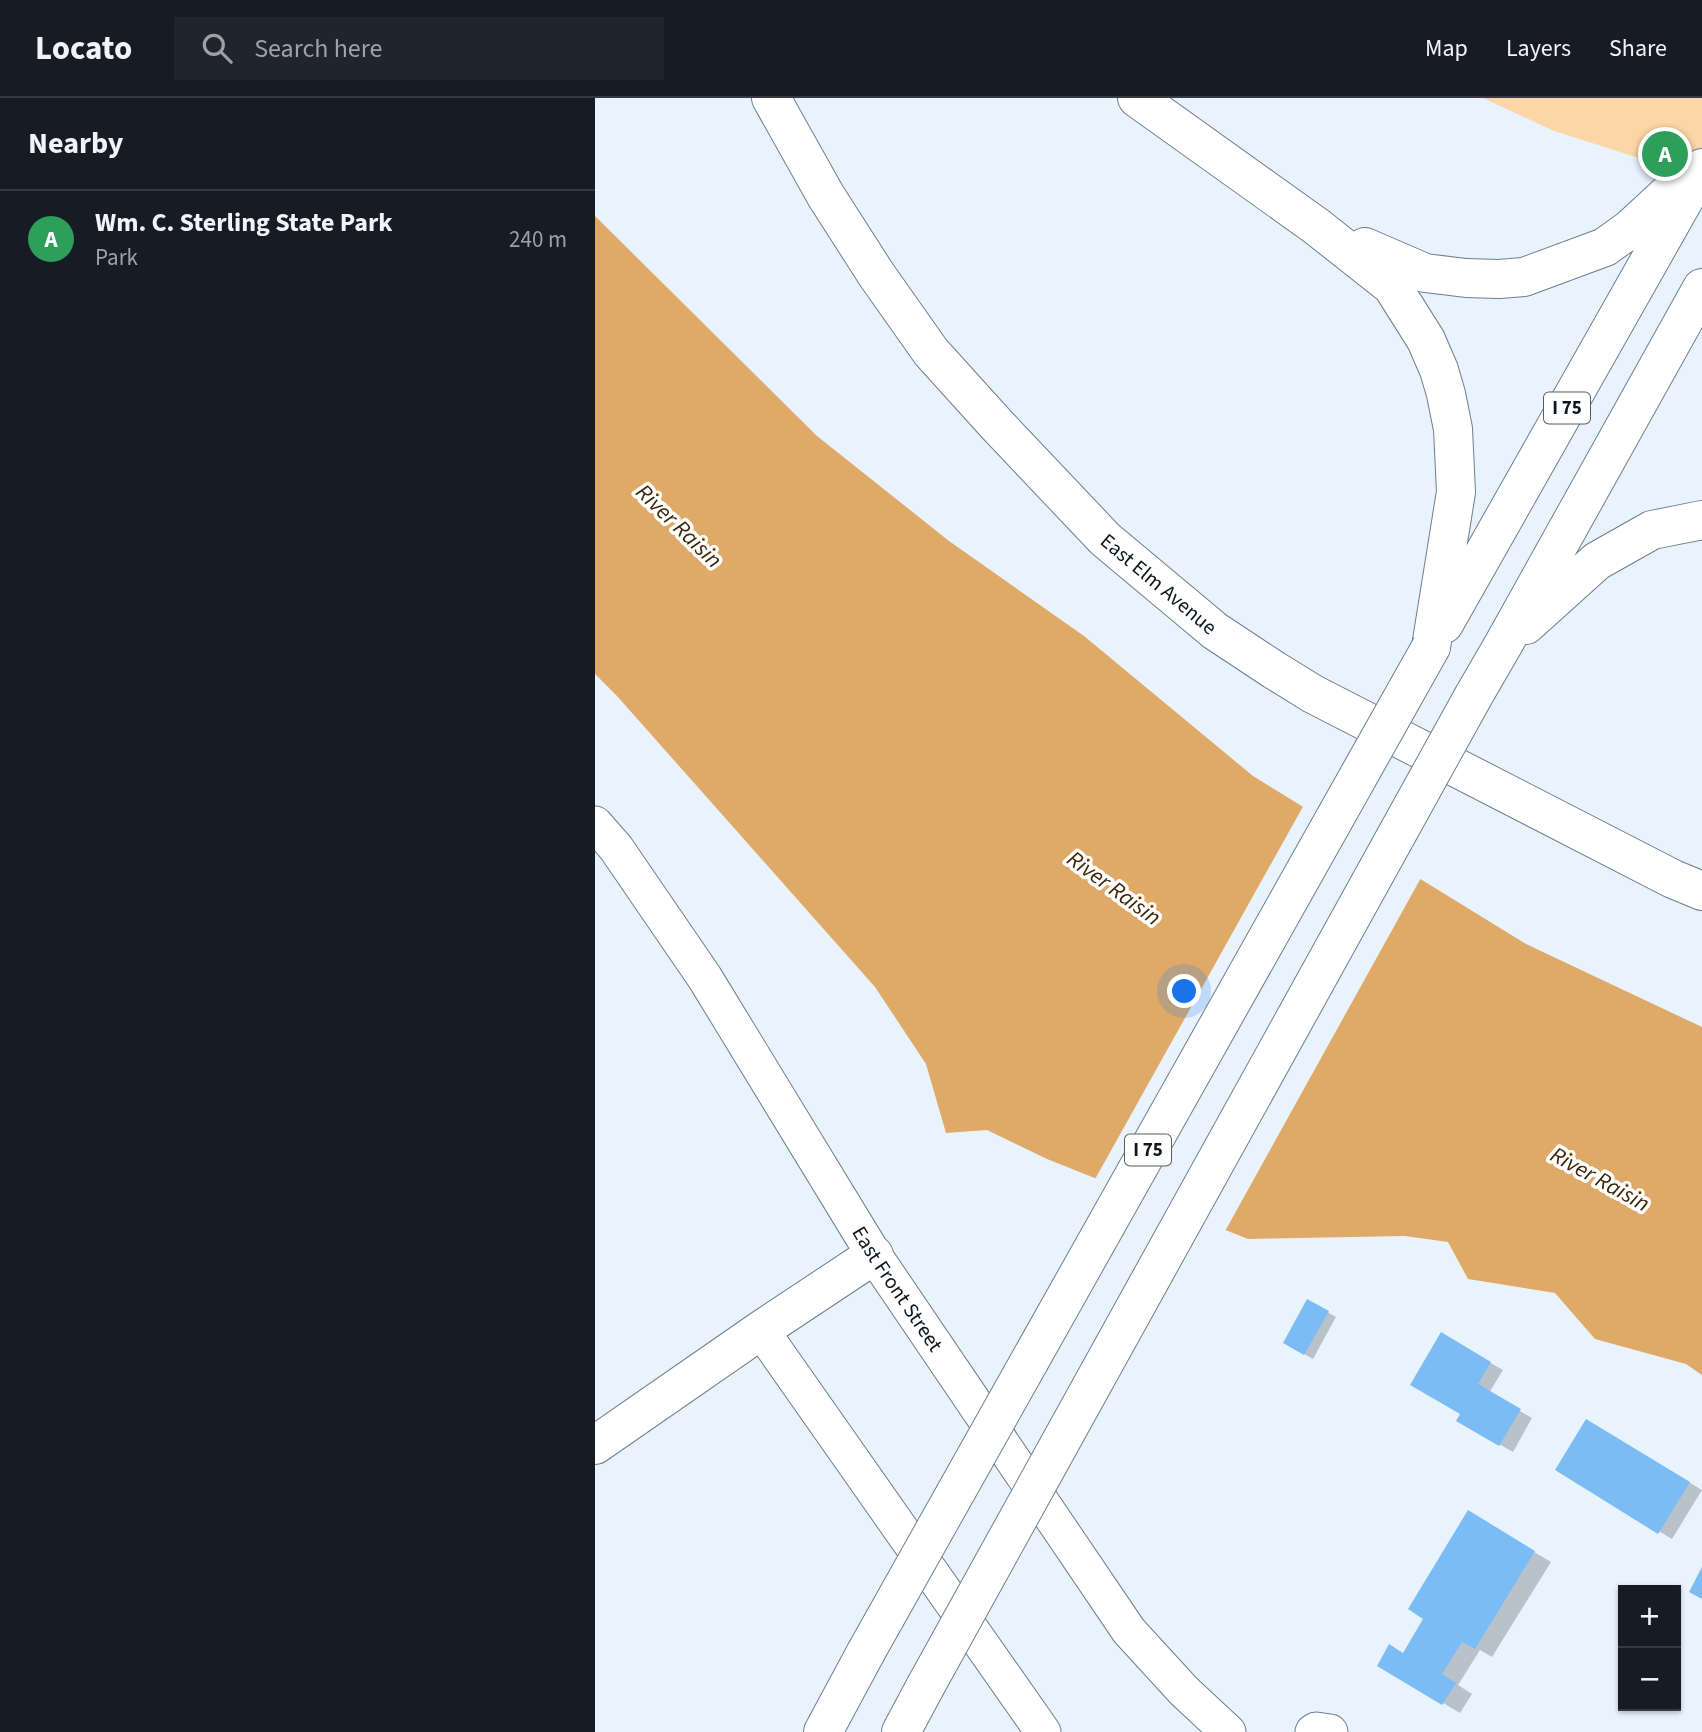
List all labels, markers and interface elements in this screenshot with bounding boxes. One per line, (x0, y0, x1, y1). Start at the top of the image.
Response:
search box (174, 17, 664, 80)
text: Locato (35, 25, 132, 72)
icon: search (198, 29, 236, 67)
text: Search here (254, 30, 382, 67)
text: Map (1425, 31, 1468, 66)
text: Layers (1506, 31, 1571, 66)
text: Share (1609, 31, 1667, 66)
text: Nearby (28, 122, 123, 165)
pin: A (1642, 128, 1688, 180)
text: Wm. C. Sterling State Park (95, 204, 393, 241)
text: A (44, 223, 58, 256)
text: 240 m (509, 223, 567, 256)
text: Park (95, 241, 138, 274)
road number: I 75 (1544, 392, 1590, 424)
water label: River Raisin (628, 476, 730, 576)
street label: East Elm Avenue (1094, 526, 1224, 642)
water label: River Raisin (1060, 843, 1168, 933)
your location (1167, 974, 1201, 1008)
road number: I 75 (1125, 1134, 1171, 1166)
water label: River Raisin (1544, 1138, 1656, 1220)
street label: East Front Street (845, 1220, 950, 1358)
map controls (1618, 1585, 1681, 1711)
button: + (1618, 1585, 1681, 1648)
button: − (1618, 1648, 1681, 1711)

